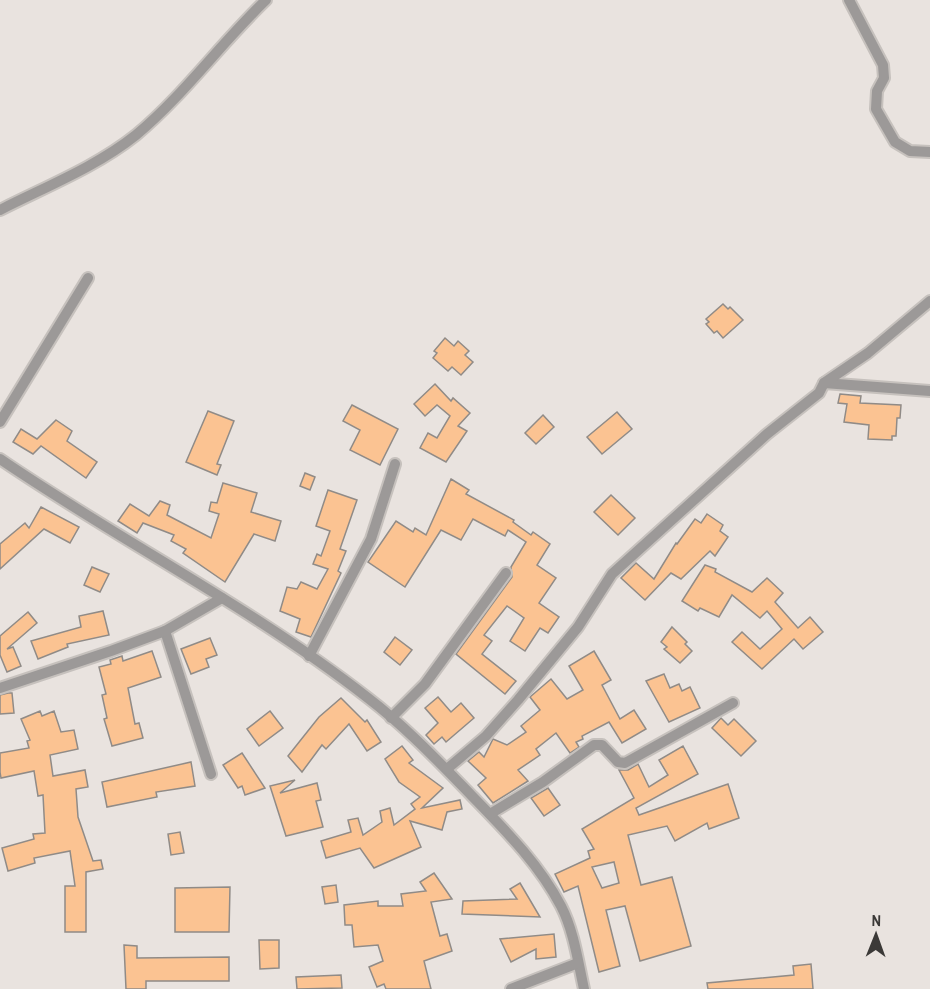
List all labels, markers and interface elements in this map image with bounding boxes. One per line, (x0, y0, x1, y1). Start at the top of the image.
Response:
north arrow (846, 905, 906, 965)
text: N (871, 909, 881, 931)

